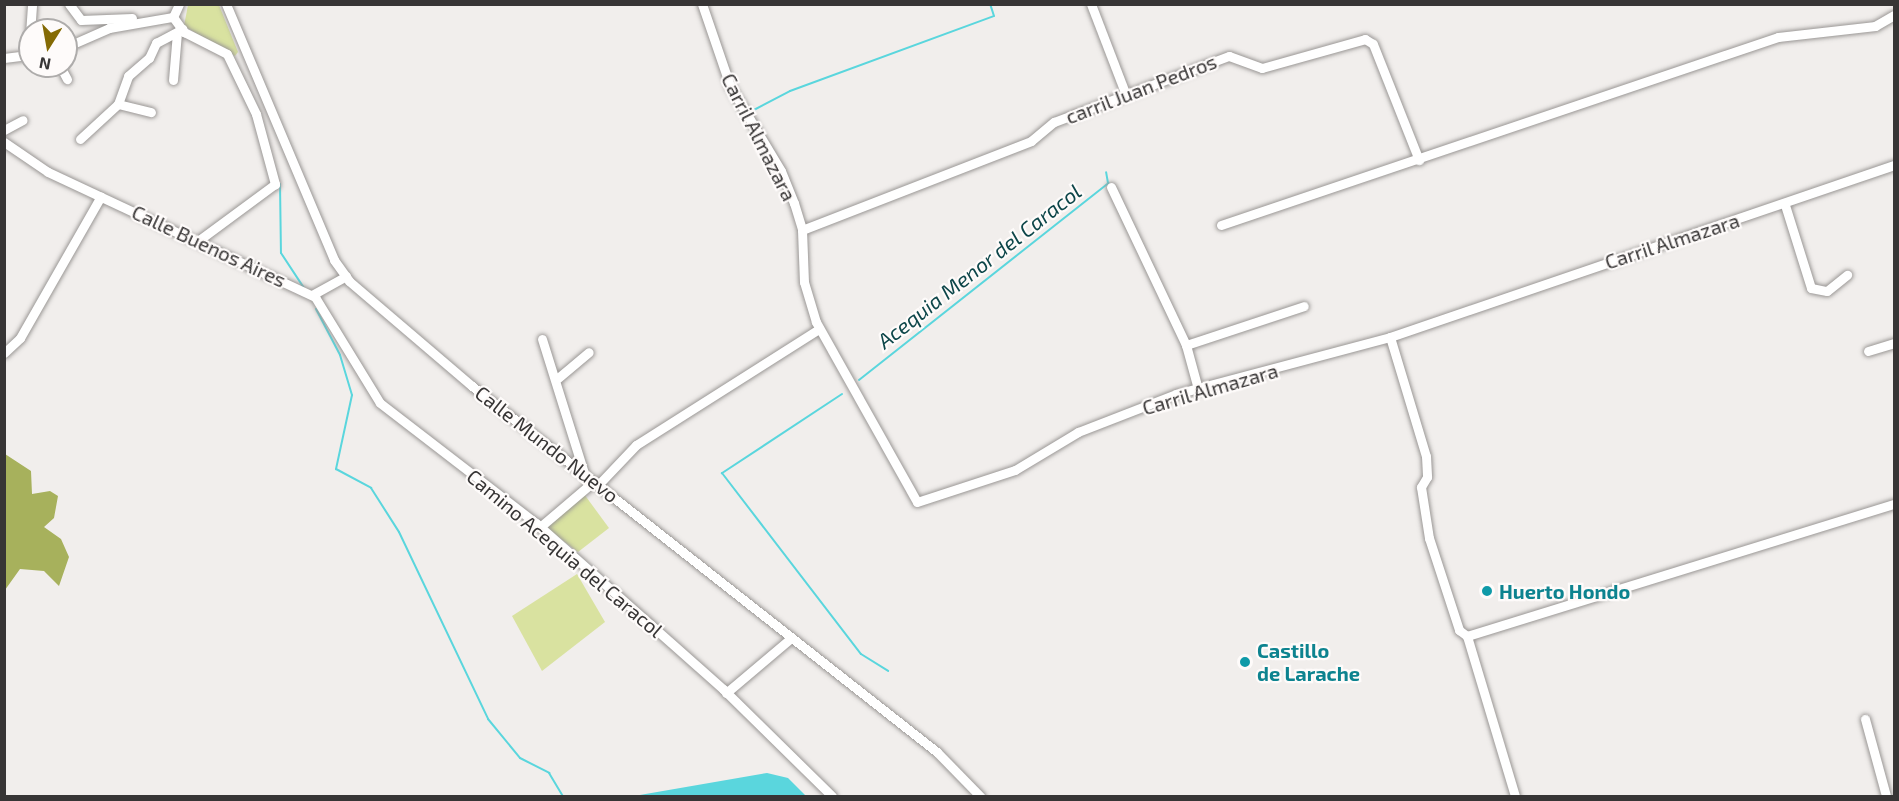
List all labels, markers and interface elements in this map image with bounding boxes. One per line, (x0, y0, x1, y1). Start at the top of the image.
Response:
north arrow (18, 18, 78, 78)
street label: carril Juan Pedros (1062, 49, 1220, 129)
text: N (37, 54, 52, 75)
street label: Carril Almazara (716, 69, 802, 205)
water label: Acequia Menor del Caracol (872, 178, 1086, 354)
street label: Calle Buenos Aires (128, 200, 290, 292)
street label: Carril Almazara (1601, 208, 1743, 274)
street label: Carril Almazara (1139, 358, 1281, 420)
street label: Calle Mundo Nuevo (471, 381, 623, 507)
street label: Camino Acequia del Caracol (462, 464, 668, 642)
place label: Huerto Hondo (1499, 579, 1630, 603)
marker: Huerto Hondo (1480, 584, 1494, 598)
place label: Castillo de Larache (1257, 638, 1360, 685)
marker: Castillo de Larache (1238, 655, 1252, 669)

